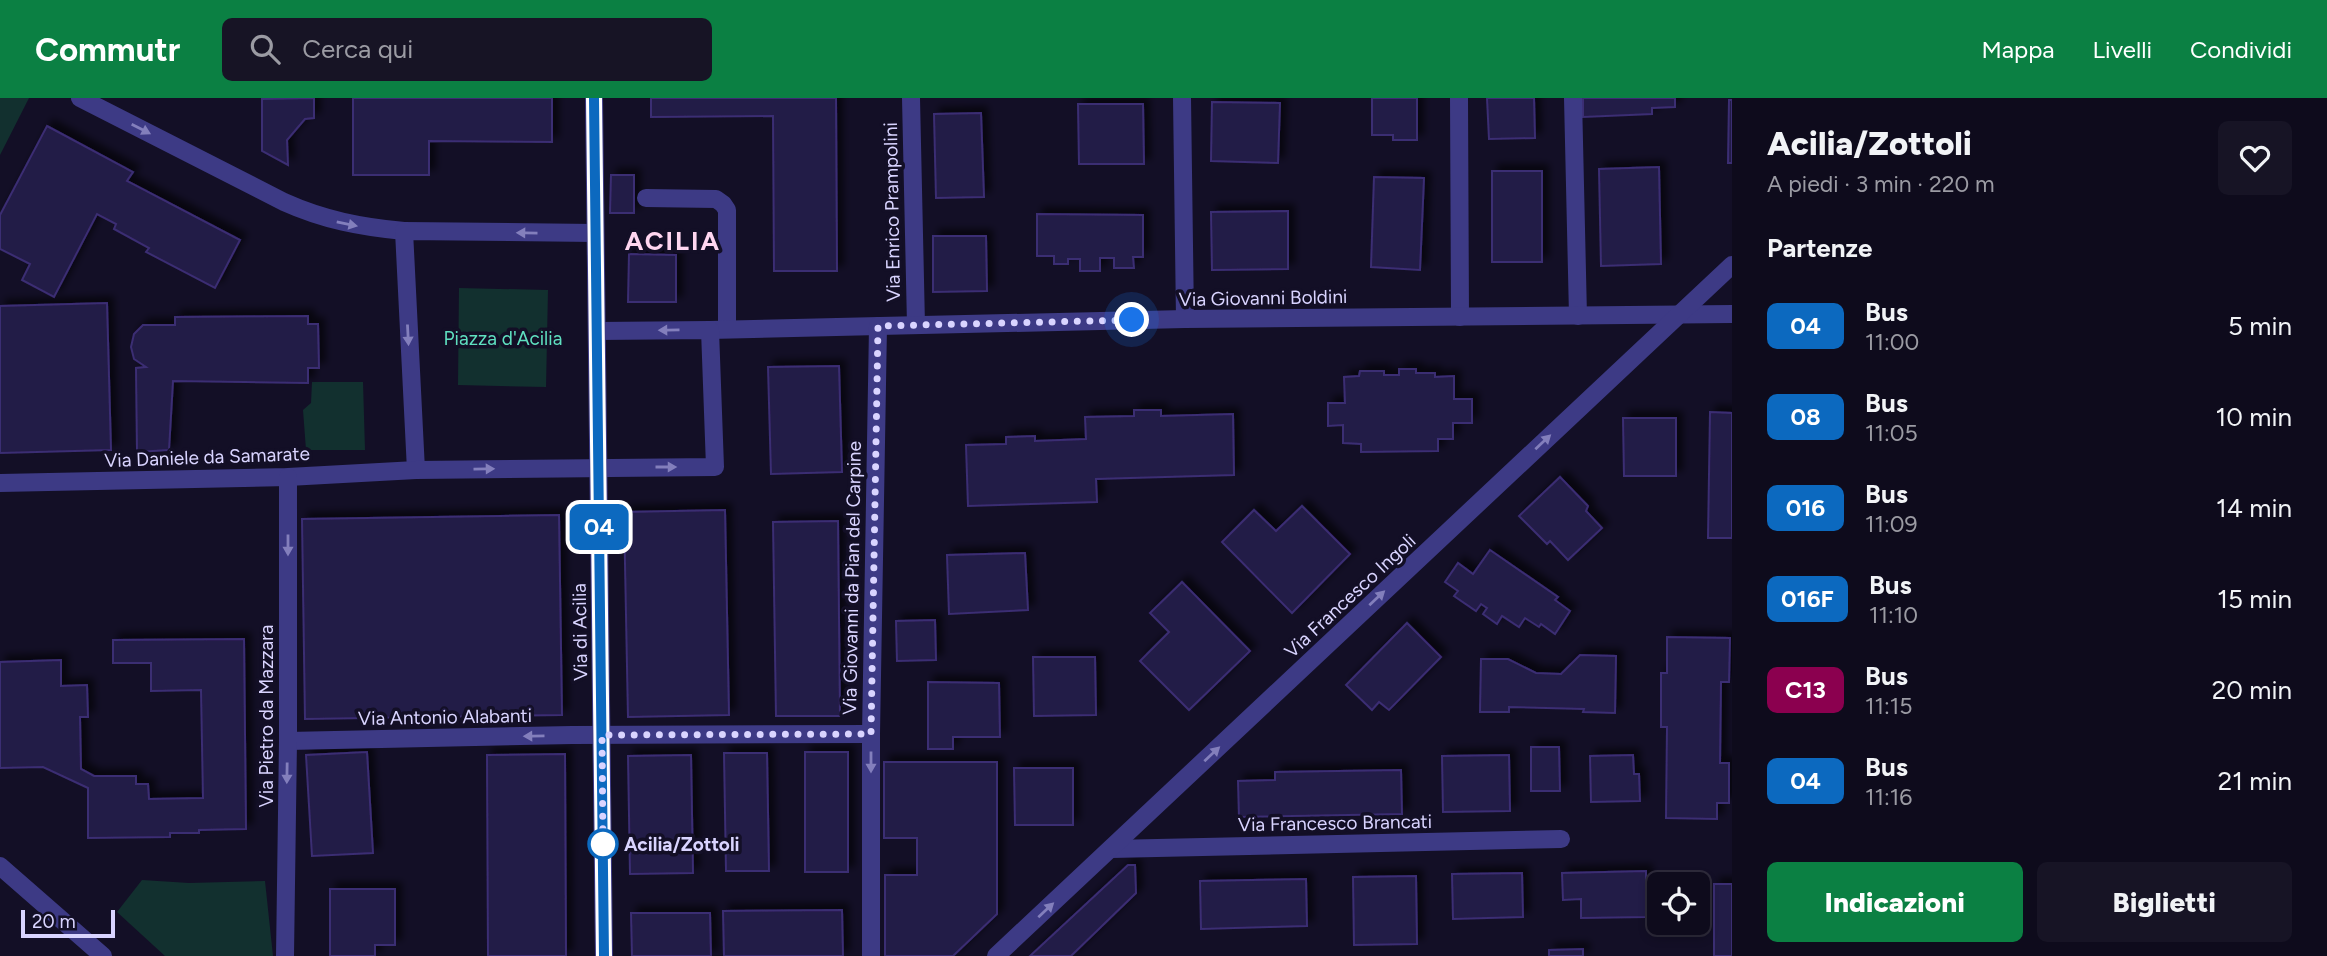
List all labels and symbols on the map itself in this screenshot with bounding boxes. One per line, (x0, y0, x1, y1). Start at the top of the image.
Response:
street label: Via Enrico Prampolini (879, 122, 905, 302)
one-way arrow (131, 123, 151, 135)
one-way arrow (336, 218, 358, 229)
district label: ACILIA (625, 225, 721, 257)
one-way arrow (515, 227, 537, 239)
street label: Via Giovanni Boldini (1179, 285, 1347, 311)
your location (1114, 302, 1149, 337)
one-way arrow (657, 324, 679, 336)
one-way arrow (403, 325, 414, 347)
park label: Piazza d'Acilia (444, 327, 562, 350)
one-way arrow (1534, 435, 1551, 451)
street label: Via Giovanni da Pian del Carpine (838, 441, 866, 715)
street label: Via Daniele da Samarate (104, 442, 310, 472)
one-way arrow (656, 461, 678, 473)
one-way arrow (473, 463, 495, 474)
line badge: 04 (568, 504, 630, 550)
street label: Via Francesco Ingoli (1280, 529, 1420, 663)
one-way arrow (282, 535, 294, 557)
street label: Via di Acilia (568, 583, 592, 681)
one-way arrow (1369, 590, 1386, 607)
street label: Via Pietro da Mazzara (255, 625, 278, 807)
street label: Via Antonio Alabanti (358, 704, 532, 730)
one-way arrow (523, 730, 545, 742)
one-way arrow (1203, 747, 1220, 763)
one-way arrow (865, 751, 877, 773)
one-way arrow (282, 762, 293, 784)
street label: Via Francesco Brancati (1238, 810, 1432, 836)
marker: Acilia/Zottoli (588, 829, 618, 859)
place label: Acilia/Zottoli (624, 833, 740, 856)
one-way arrow (1037, 902, 1054, 918)
scale bar (21, 907, 116, 939)

